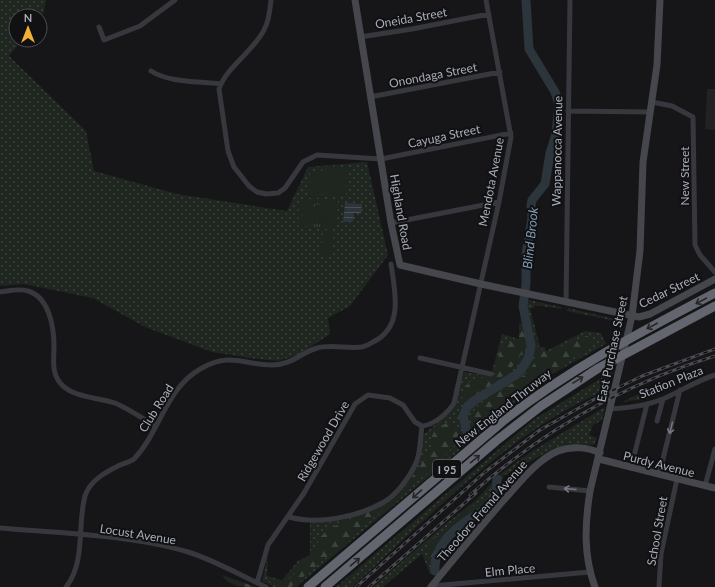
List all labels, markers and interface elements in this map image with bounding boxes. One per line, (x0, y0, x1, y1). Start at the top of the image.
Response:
street label: Oneida Street (374, 4, 449, 32)
north arrow (8, 8, 48, 48)
text: N (24, 11, 32, 24)
street label: Onondaga Street (388, 59, 479, 91)
street label: Wappanocca Avenue (549, 96, 565, 206)
street label: Cayuga Street (406, 121, 482, 151)
street label: Mendota Avenue (475, 136, 507, 228)
street label: New Street (677, 146, 692, 206)
street label: Highland Road (387, 173, 415, 251)
water label: Blind Brook (519, 206, 541, 270)
street label: Cedar Street (636, 269, 702, 311)
street label: East Purchase Street (593, 294, 631, 403)
one-way arrow (695, 297, 707, 305)
one-way arrow (646, 323, 658, 330)
street label: Station Plaza (637, 362, 705, 402)
street label: New England Thruway (452, 365, 555, 450)
one-way arrow (572, 376, 584, 384)
street label: Club Road (135, 381, 177, 435)
street label: Ridgewood Drive (294, 398, 352, 484)
one-way arrow (667, 421, 674, 434)
street label: Purdy Avenue (622, 448, 696, 480)
one-way arrow (470, 455, 480, 464)
street label: Theodore Fremd Avenue (434, 457, 530, 565)
road number: I 95 (433, 460, 461, 478)
one-way arrow (564, 485, 577, 492)
one-way arrow (412, 489, 423, 498)
street label: School Street (644, 495, 671, 567)
street label: Locust Avenue (99, 521, 177, 547)
one-way arrow (349, 557, 360, 566)
street label: Elm Place (484, 560, 536, 580)

